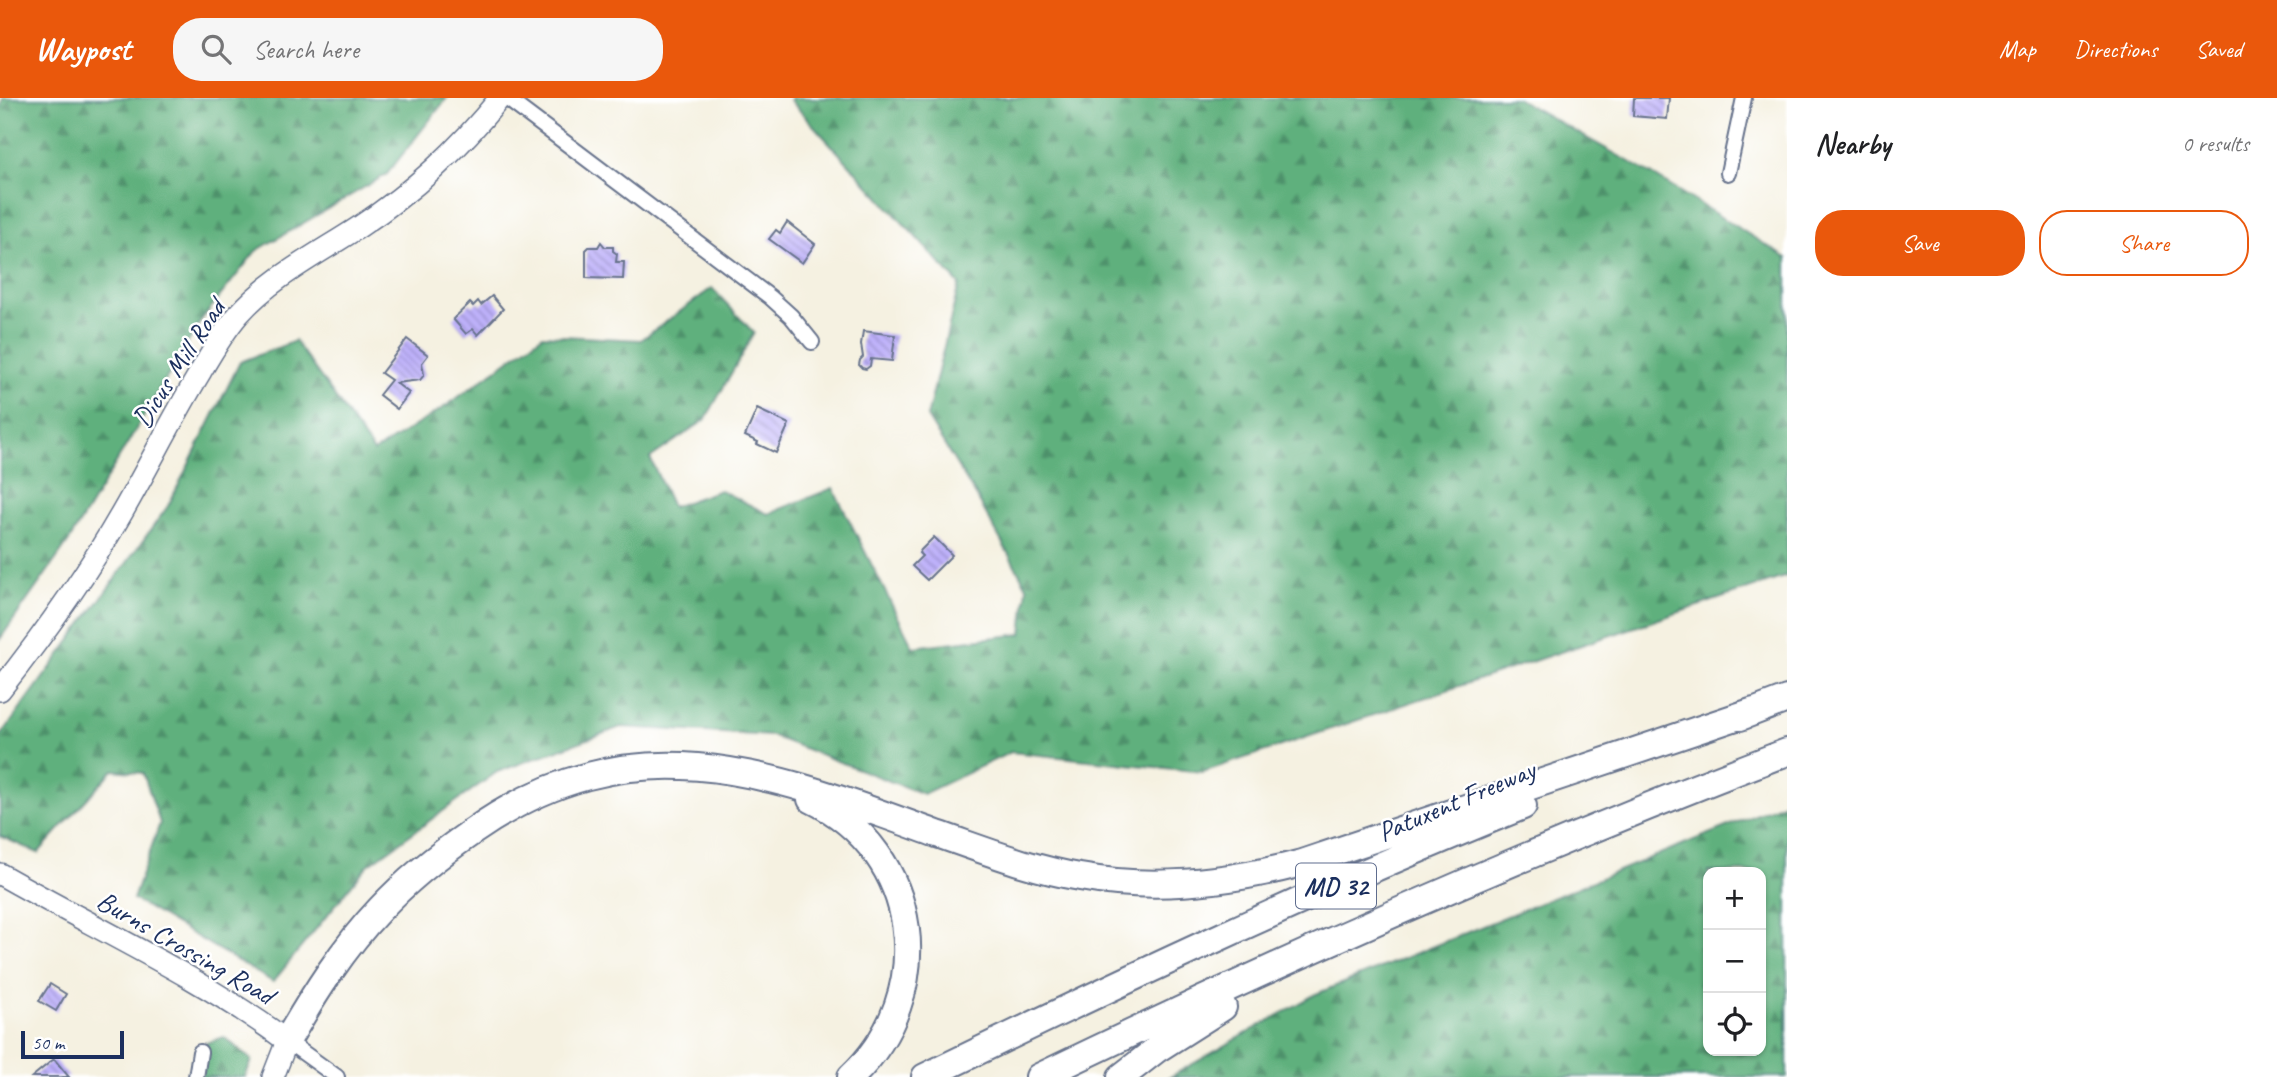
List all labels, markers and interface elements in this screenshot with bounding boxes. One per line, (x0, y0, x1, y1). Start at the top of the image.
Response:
search box (173, 18, 663, 81)
text: Waypost (35, 28, 131, 70)
icon: search (197, 30, 235, 68)
text: Search here (253, 33, 359, 66)
text: Map (1999, 34, 2036, 64)
text: Directions (2074, 34, 2157, 64)
text: Saved (2195, 34, 2242, 64)
text: Nearby (1815, 125, 1891, 163)
text: 0 results (2182, 129, 2249, 158)
button: Save (1815, 210, 2025, 276)
button: Share (2039, 210, 2249, 276)
street label: Dicus Mill Road (124, 289, 235, 434)
street label: Patuxent Freeway (1372, 751, 1542, 849)
road number: MD 32 (1296, 864, 1376, 908)
map controls (1703, 867, 1766, 1056)
button: + (1703, 867, 1766, 930)
street label: Burns Crossing Road (91, 883, 284, 1014)
button: − (1703, 930, 1766, 993)
button: locate (1703, 993, 1766, 1056)
scale bar (21, 1028, 124, 1060)
text: 50 m (32, 1031, 64, 1055)

